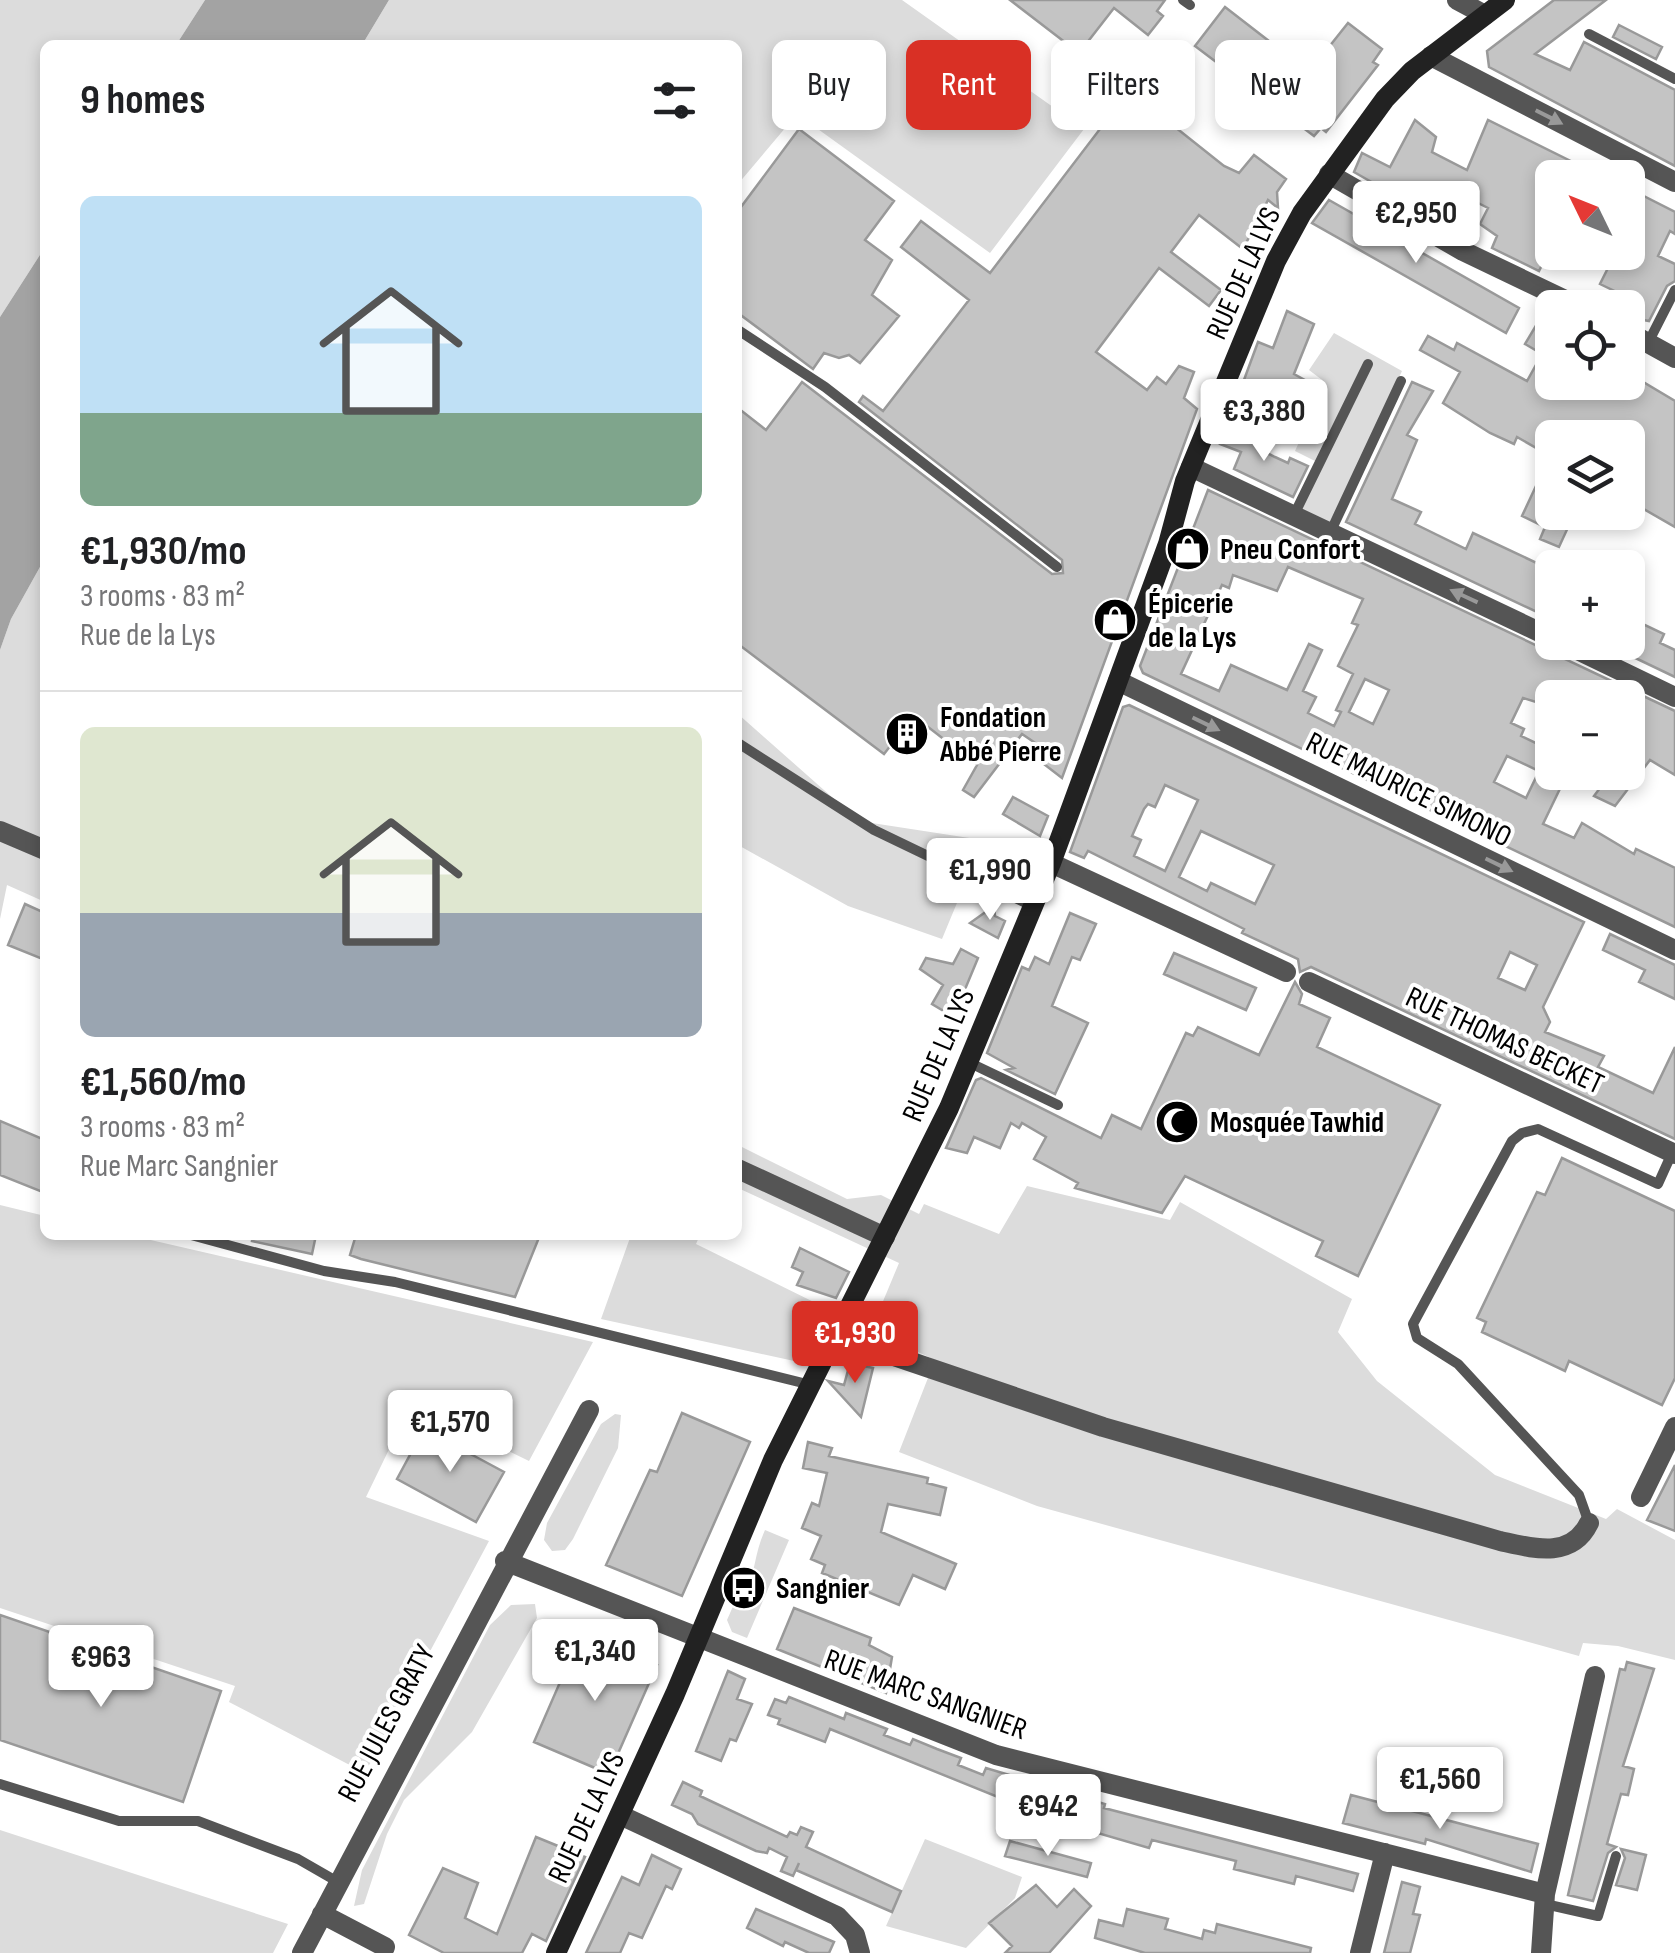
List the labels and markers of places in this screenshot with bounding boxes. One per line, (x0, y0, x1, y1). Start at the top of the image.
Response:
pin: €2,950 (1335, 181, 1497, 266)
pin: €3,380 (1183, 379, 1345, 464)
shop icon: Pneu Confort (1165, 526, 1211, 572)
place label: Pneu Confort (1220, 532, 1361, 568)
place label: Épicerie de la Lys (1148, 586, 1237, 656)
shop icon: Épicerie de la Lys (1092, 597, 1138, 643)
place label: Fondation Abbé Pierre (939, 700, 1062, 770)
building icon: Fondation Abbé Pierre (884, 711, 930, 757)
pin: €1,990 (909, 838, 1071, 923)
mosque icon: Mosquée Tawhid (1154, 1099, 1200, 1145)
place label: Mosquée Tawhid (1210, 1105, 1384, 1141)
pin: €1,930 (774, 1301, 936, 1386)
pin: €1,570 (369, 1390, 531, 1475)
bus stop icon: Sangnier (721, 1565, 767, 1611)
place label: Sangnier (776, 1571, 869, 1607)
pin: €1,340 (514, 1619, 676, 1704)
pin: €963 (42, 1625, 160, 1710)
pin: €1,560 (1359, 1747, 1521, 1832)
pin: €942 (989, 1774, 1107, 1859)

